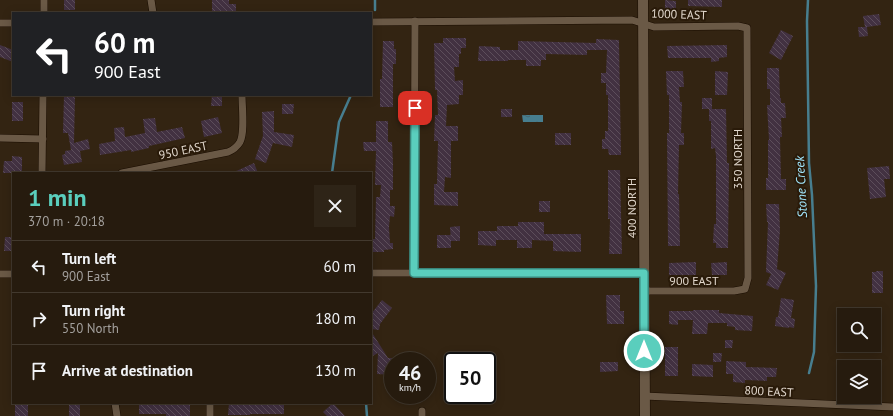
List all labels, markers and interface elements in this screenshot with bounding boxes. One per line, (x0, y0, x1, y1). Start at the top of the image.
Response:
street label: 1000 EAST (651, 6, 708, 22)
text: 60 m (94, 24, 155, 61)
icon: left (28, 28, 80, 80)
text: 900 East (94, 60, 161, 83)
pin (398, 91, 432, 125)
icon: arrive (404, 97, 426, 119)
street label: 350 NORTH (730, 129, 745, 189)
street label: 950 EAST (157, 137, 209, 162)
water label: Stone Creek (791, 154, 811, 218)
street label: 400 NORTH (624, 178, 639, 238)
text: 1 min (28, 182, 87, 213)
button: close (314, 185, 356, 227)
text: 370 m · 20:18 (28, 213, 105, 230)
text: Turn left (62, 249, 116, 268)
icon: left (28, 256, 50, 278)
text: 60 m (323, 257, 356, 276)
text: 900 East (62, 268, 110, 285)
street label: 900 EAST (669, 273, 719, 288)
text: Turn right (62, 301, 125, 320)
icon: right (28, 308, 50, 330)
map controls (837, 308, 881, 404)
button: search (837, 308, 881, 352)
text: 180 m (315, 309, 356, 328)
text: 550 North (62, 320, 119, 337)
position arrow (623, 330, 665, 372)
speed limit sign: 50 (444, 352, 496, 404)
icon: arrive (28, 360, 50, 382)
text: 46 (399, 360, 421, 386)
button: layers (837, 360, 881, 404)
text: Arrive at destination (62, 361, 193, 380)
text: 130 m (315, 361, 356, 380)
text: km/h (399, 381, 421, 394)
street label: 800 EAST (744, 382, 794, 400)

